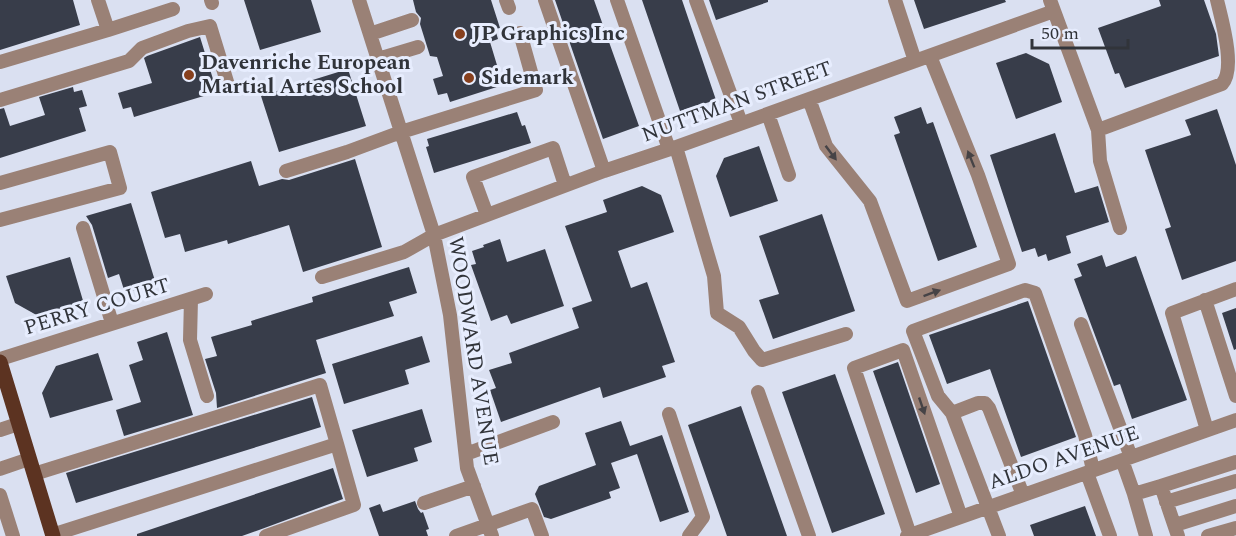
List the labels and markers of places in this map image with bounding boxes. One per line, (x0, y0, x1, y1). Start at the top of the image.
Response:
place label: JP Graphics Inc (472, 18, 625, 50)
marker: JP Graphics Inc (453, 27, 467, 41)
place label: Davenriche European Martial Artes School (201, 47, 411, 103)
place label: Sidemark (481, 62, 574, 94)
marker: Davenriche European Martial Artes School (182, 68, 196, 82)
marker: Sidemark (462, 71, 476, 85)

